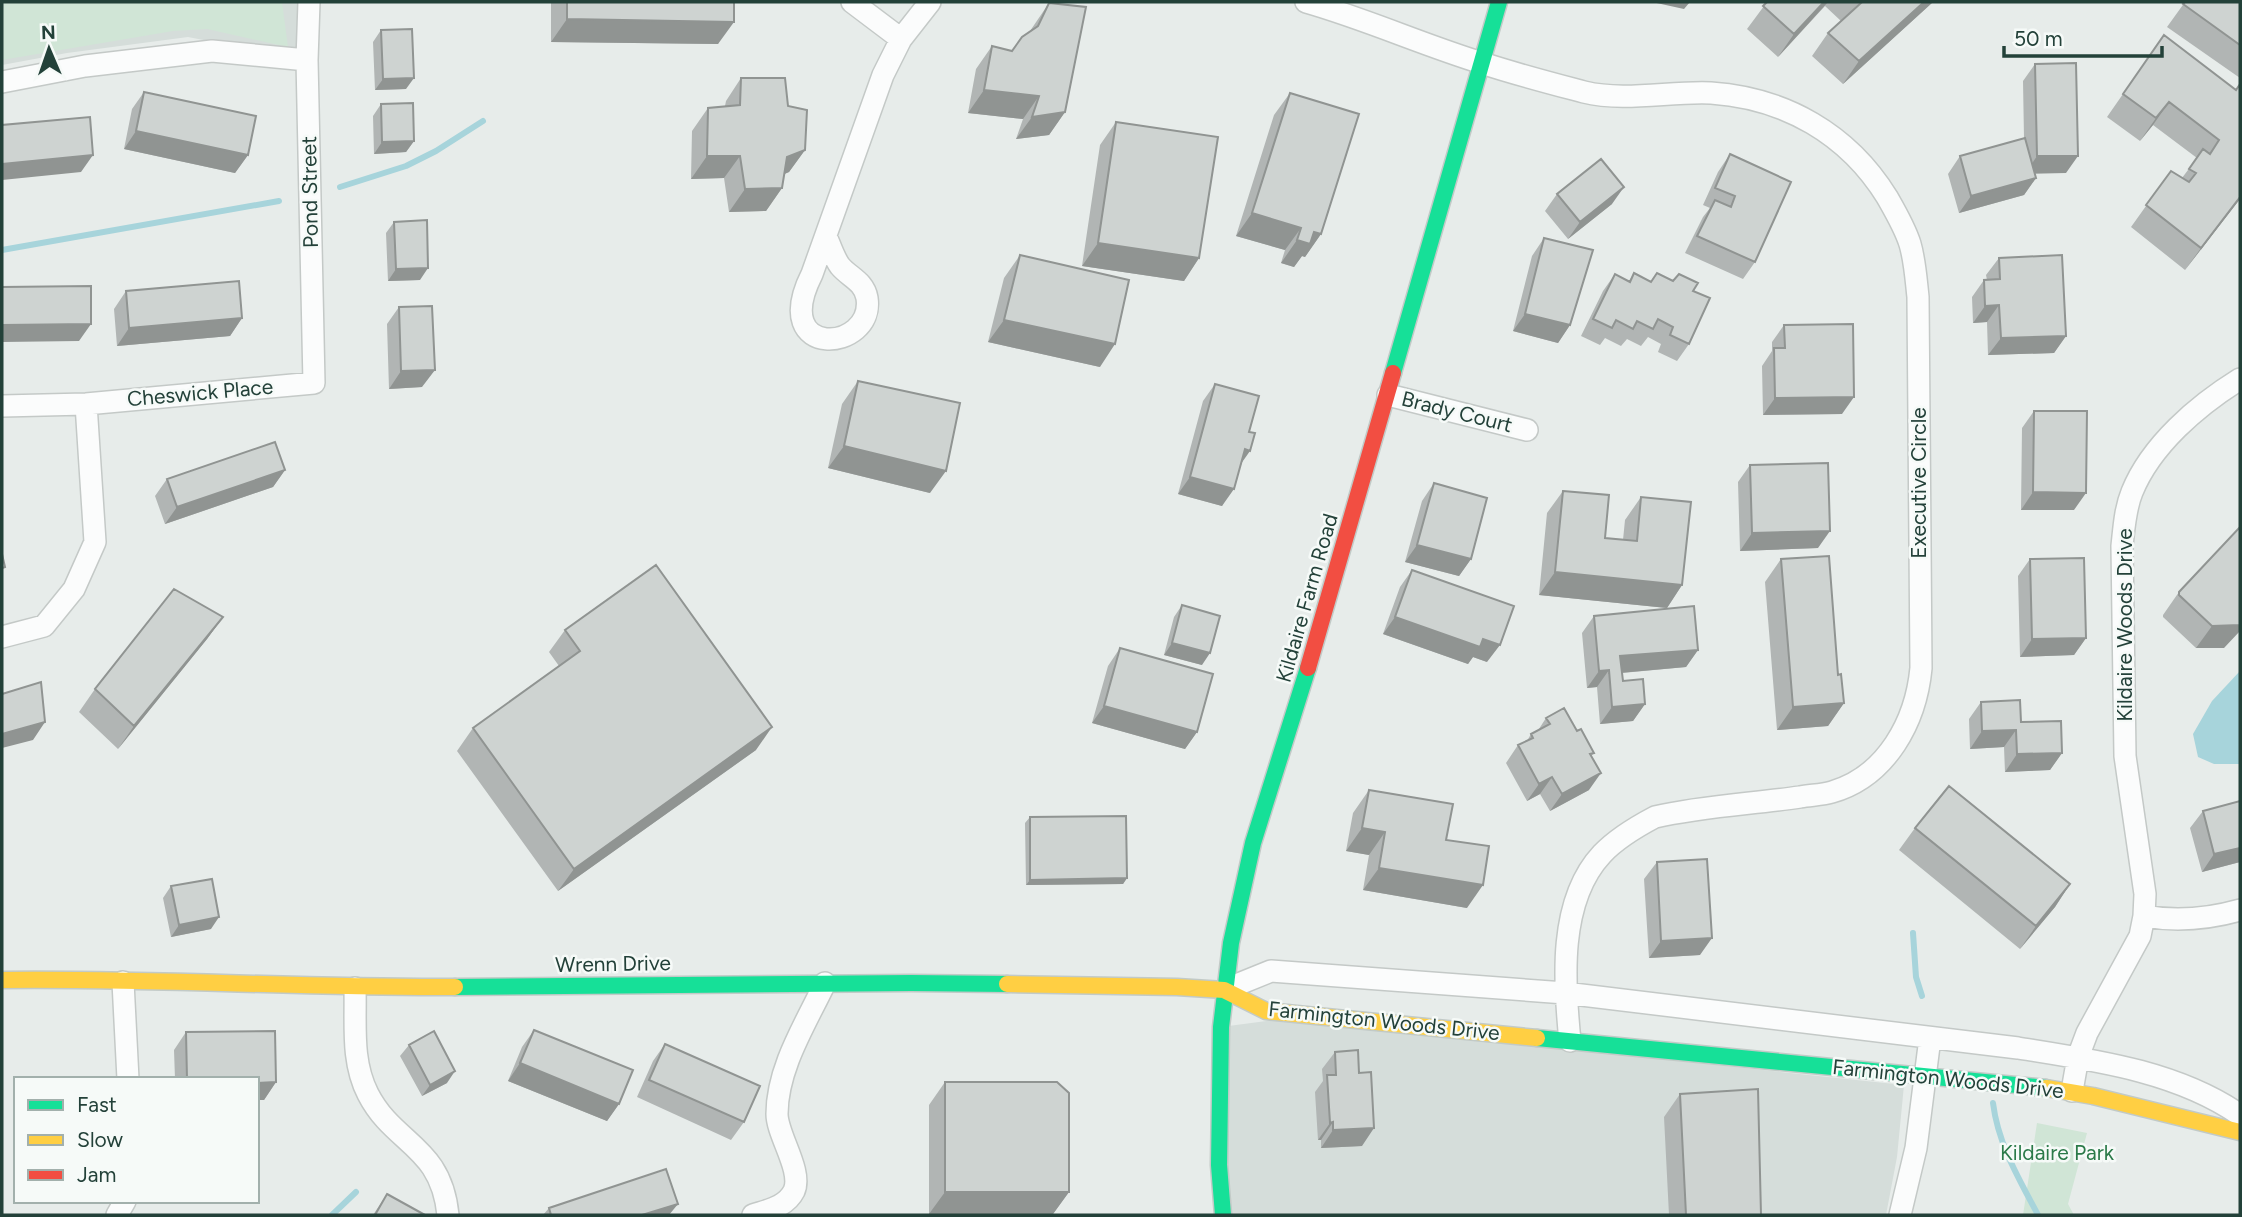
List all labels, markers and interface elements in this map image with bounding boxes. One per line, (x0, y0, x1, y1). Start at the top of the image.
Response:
north arrow (14, 14, 84, 84)
scale bar (2004, 14, 2162, 58)
text: N (41, 21, 56, 44)
text: 50 m (2014, 26, 2063, 51)
street label: Pond Street (296, 136, 323, 248)
street label: Cheswick Place (126, 374, 274, 411)
street label: Brady Court (1399, 386, 1515, 437)
street label: Executive Circle (1906, 407, 1931, 559)
street label: Kildaire Farm Road (1270, 511, 1343, 685)
street label: Kildaire Woods Drive (2112, 528, 2137, 722)
street label: Wrenn Drive (555, 950, 671, 977)
street label: Farmington Woods Drive (1267, 996, 1501, 1045)
street label: Farmington Woods Drive (1831, 1054, 2065, 1103)
legend (14, 1077, 259, 1203)
text: Fast (77, 1092, 117, 1117)
text: Slow (77, 1127, 123, 1152)
park label: Kildaire Park (2000, 1140, 2115, 1165)
text: Jam (77, 1162, 116, 1187)

